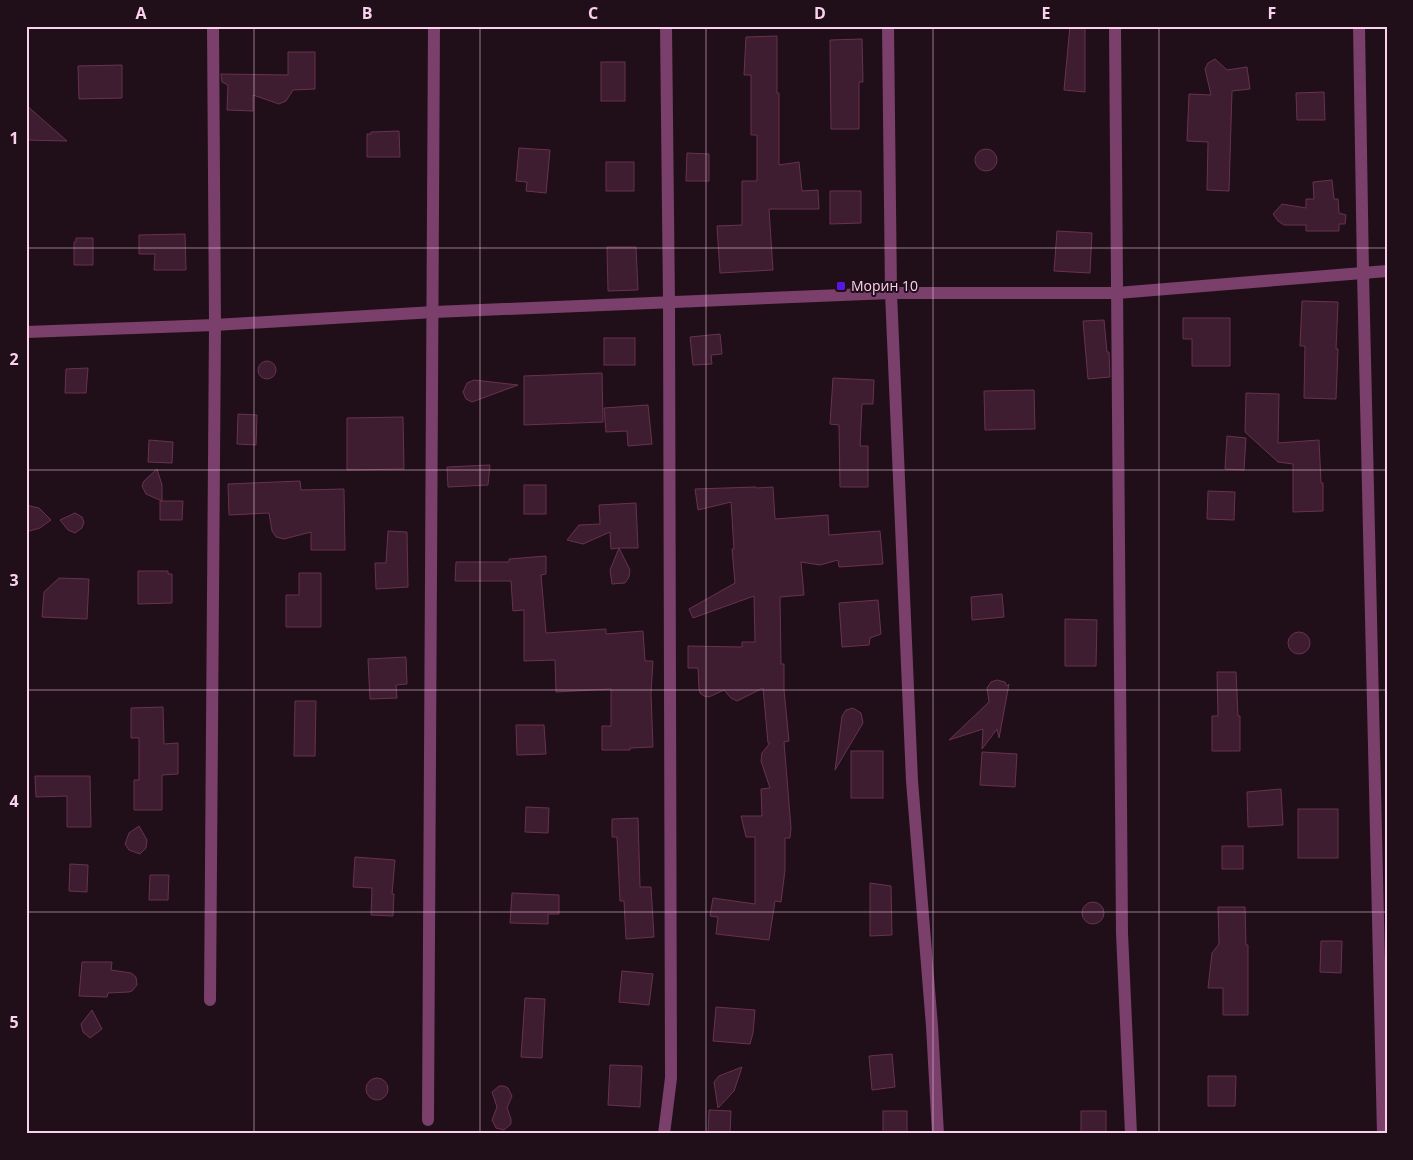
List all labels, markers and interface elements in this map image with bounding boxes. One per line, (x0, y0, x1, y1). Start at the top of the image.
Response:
text: A (135, 2, 147, 24)
text: B (362, 2, 372, 24)
text: C (588, 2, 598, 24)
text: D (814, 2, 826, 24)
text: E (1042, 2, 1051, 24)
text: F (1268, 2, 1276, 24)
text: 1 (9, 127, 19, 149)
place label: Морин 10 (851, 276, 918, 295)
marker: Морин 10 (835, 280, 847, 292)
text: 2 (9, 348, 19, 370)
text: 3 (9, 569, 19, 591)
text: 4 (9, 790, 19, 812)
text: 5 (9, 1011, 19, 1033)

